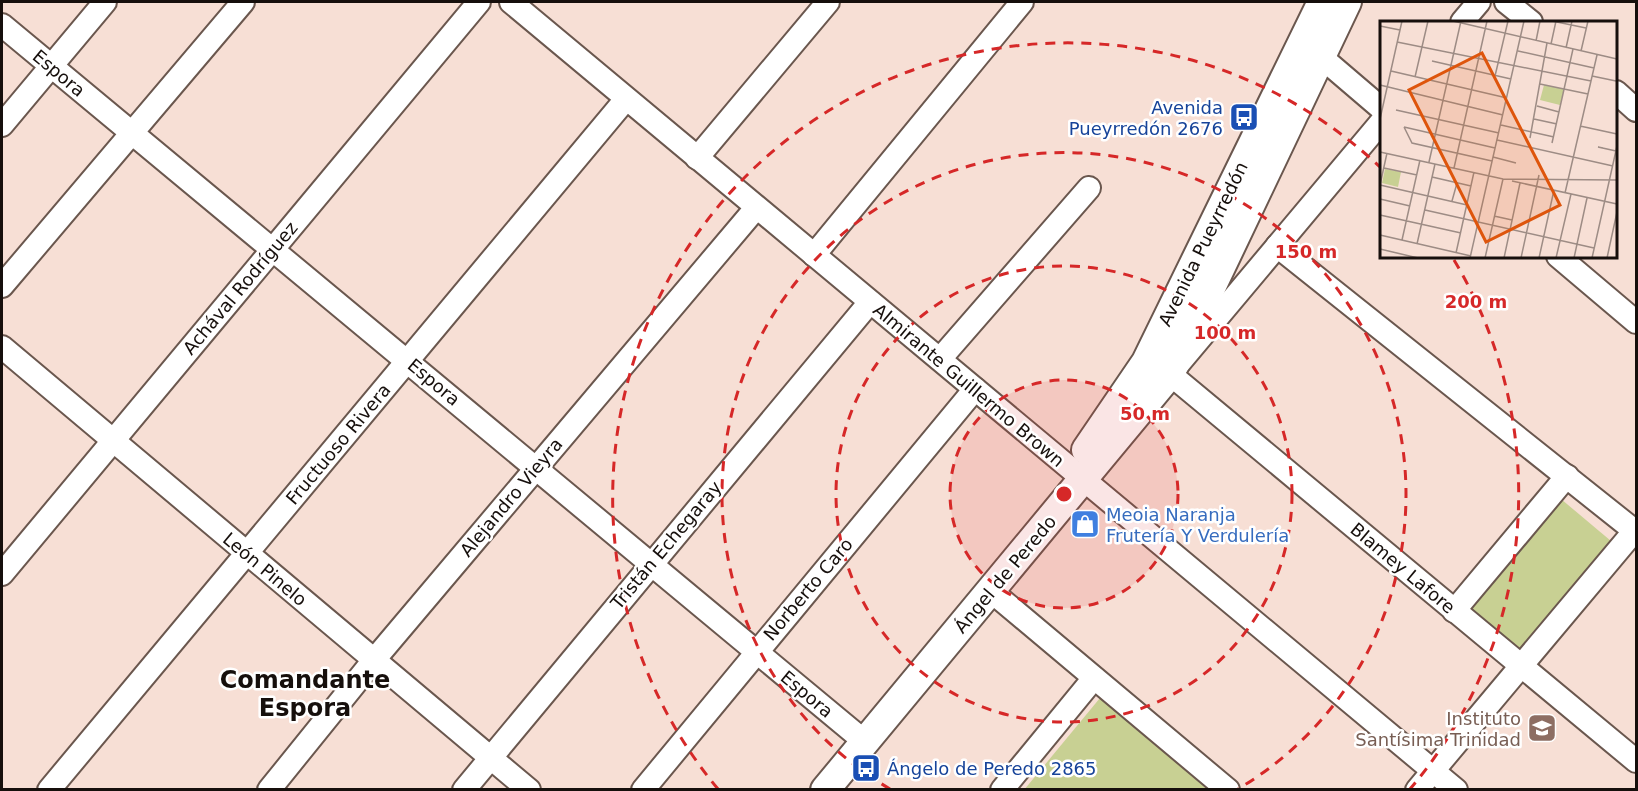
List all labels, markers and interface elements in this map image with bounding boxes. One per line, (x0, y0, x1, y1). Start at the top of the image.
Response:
inset map (1380, 21, 1617, 258)
street label: Espora (29, 45, 89, 101)
place label: Avenida Pueyrredón 2676 (1069, 97, 1223, 139)
bus stop icon: Avenida Pueyrredón 2676 (1228, 101, 1260, 133)
street label: Avenida Pueyrredón (1154, 158, 1252, 330)
street label: Achával Rodríguez (178, 217, 302, 359)
text: 150 m (1275, 241, 1337, 262)
text: 200 m (1445, 291, 1507, 312)
street label: Almirante Guillermo Brown (869, 299, 1069, 471)
text: 100 m (1194, 322, 1256, 343)
street label: Espora (404, 354, 464, 410)
street label: Fructuoso Rivera (281, 379, 395, 509)
text: 50 m (1120, 403, 1170, 424)
street label: Alejandro Vieyra (455, 434, 567, 560)
street label: Tristán Echegaray (606, 476, 726, 614)
centre of rings (1054, 484, 1074, 504)
place label: Meoia Naranja Frutería Y Verdulería (1106, 504, 1289, 546)
shop icon: Meoia Naranja Frutería Y Verdulería (1069, 508, 1101, 540)
street label: Ángel de Peredo (950, 511, 1060, 637)
street label: Blamey Lafore (1347, 518, 1459, 618)
street label: León Pinelo (219, 528, 311, 610)
street label: Norberto Caro (759, 534, 857, 644)
district label: Comandante Espora (220, 666, 390, 722)
street label: Espora (777, 666, 837, 722)
place label: Instituto Santísima Trinidad (1355, 708, 1521, 750)
school or university icon: Instituto Santísima Trinidad (1526, 712, 1558, 744)
bus stop icon: Ángelo de Peredo 2865 (850, 752, 882, 784)
place label: Ángelo de Peredo 2865 (887, 758, 1097, 779)

